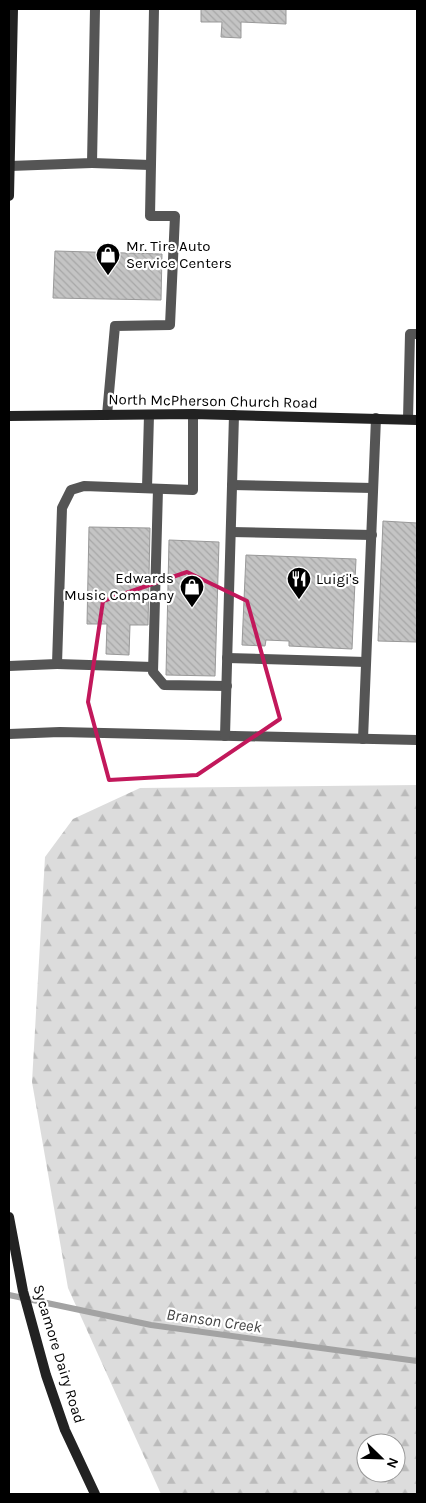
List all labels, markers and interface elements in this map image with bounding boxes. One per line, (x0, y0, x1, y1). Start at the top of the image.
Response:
place label: Mr. Tire Auto Service Centers (126, 237, 232, 272)
shop icon: Mr. Tire Auto Service Centers (95, 242, 121, 276)
street label: North McPherson Church Road (108, 390, 318, 412)
restaurant icon: Luigi's (286, 566, 312, 600)
place label: Edwards Music Company (64, 569, 174, 604)
place label: Luigi's (316, 570, 359, 588)
shop icon: Edwards Music Company (179, 574, 205, 608)
street label: Sycamore Dairy Road (29, 1282, 89, 1426)
water label: Branson Creek (165, 1304, 264, 1337)
north arrow (356, 1433, 406, 1483)
text: N (383, 1455, 402, 1471)

